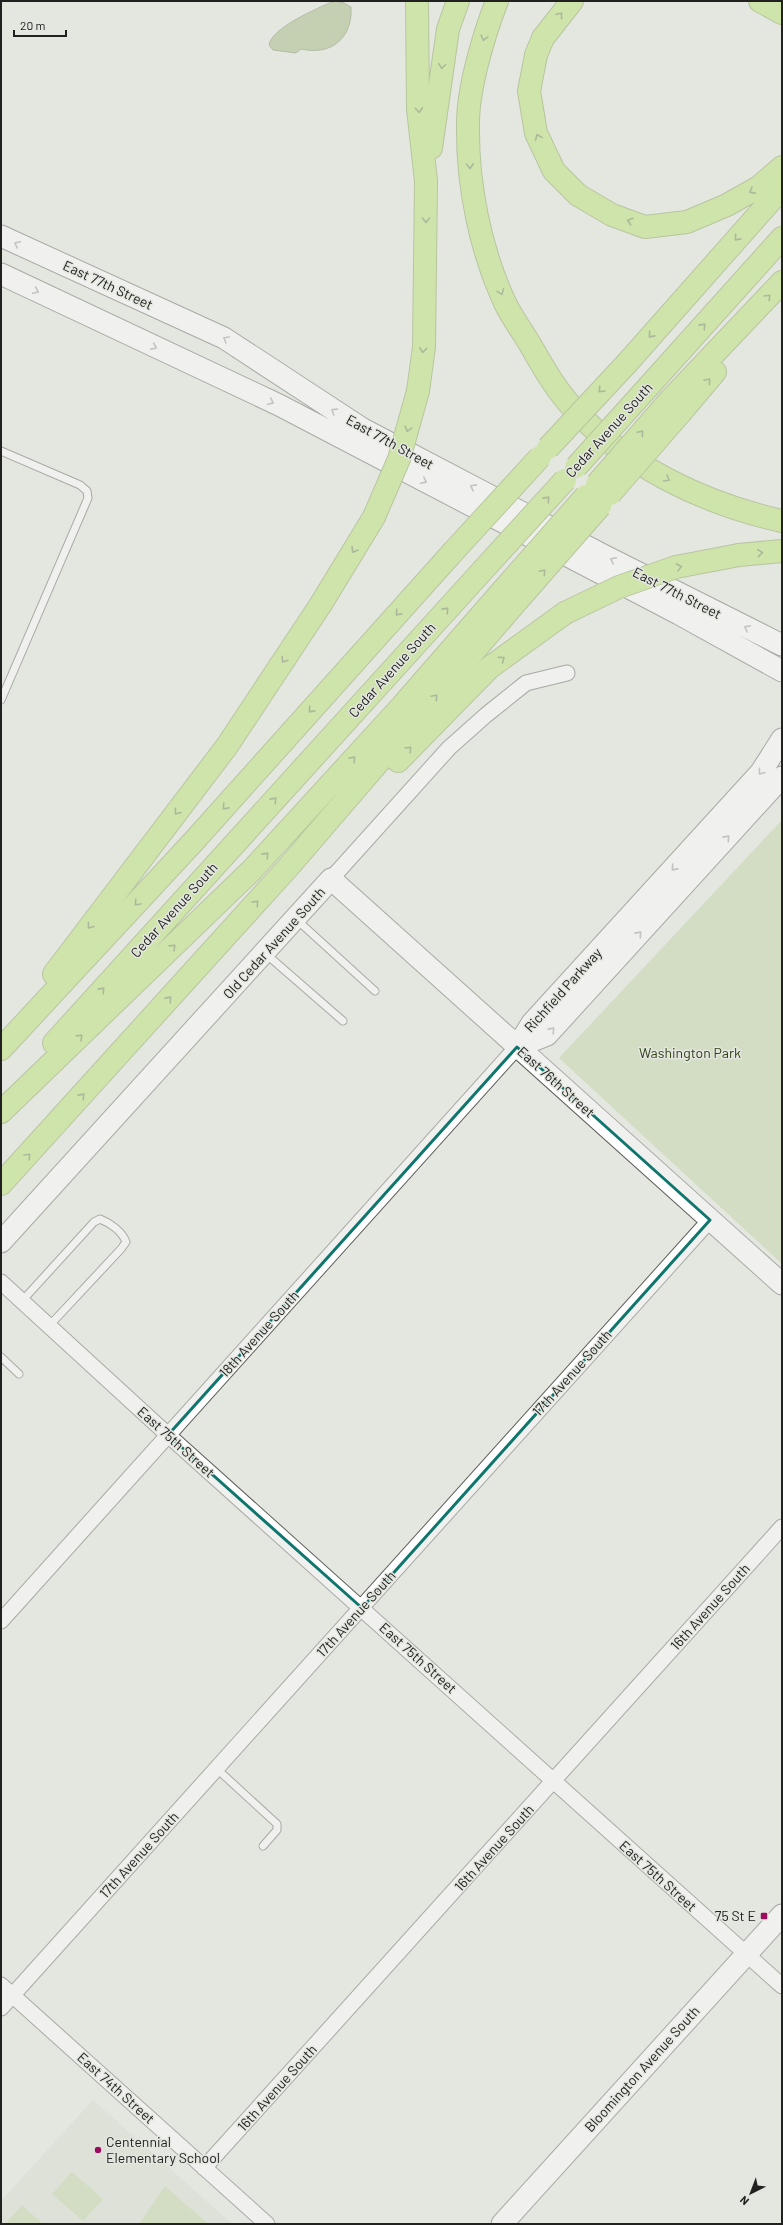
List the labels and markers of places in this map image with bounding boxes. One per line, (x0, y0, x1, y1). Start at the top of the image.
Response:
place label: 75 St E (715, 1907, 756, 1924)
marker: 75 St E (759, 1911, 769, 1921)
place label: Centennial Elementary School (106, 2133, 220, 2166)
marker: Centennial Elementary School (93, 2145, 103, 2155)

